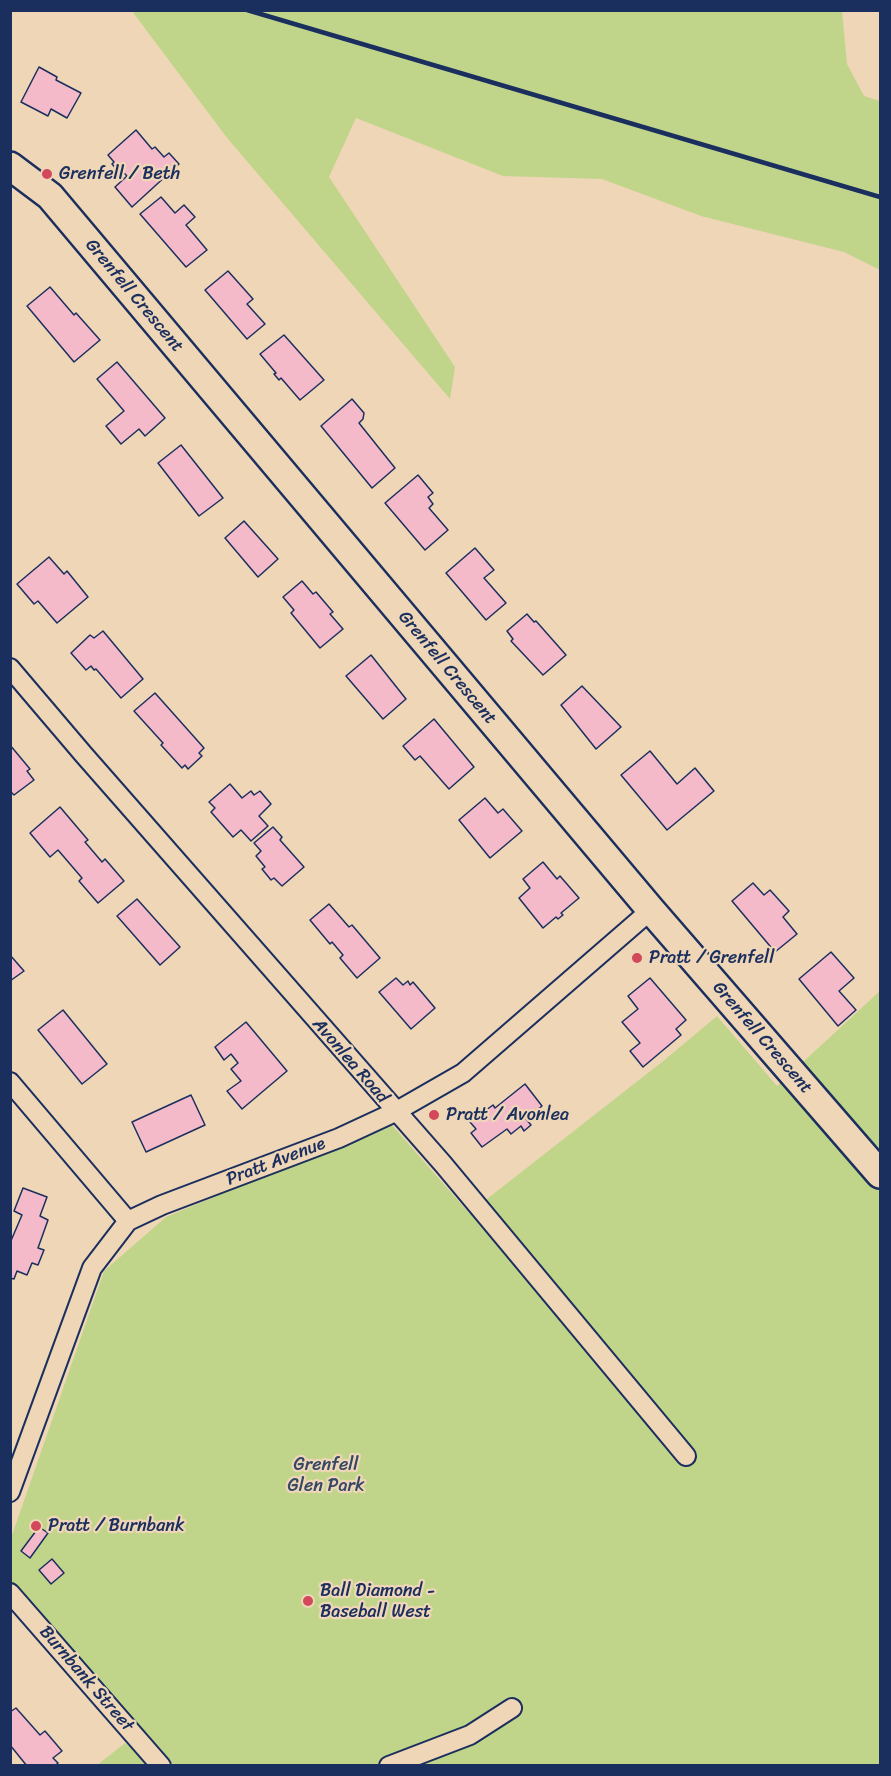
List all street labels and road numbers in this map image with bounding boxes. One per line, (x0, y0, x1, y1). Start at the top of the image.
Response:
street label: Grenfell Crescent (80, 235, 188, 357)
street label: Grenfell Crescent (393, 607, 501, 729)
street label: Grenfell Crescent (707, 978, 817, 1098)
street label: Avonlea Road (307, 1014, 393, 1108)
street label: Pratt Avenue (223, 1133, 329, 1191)
street label: Burnbank Street (34, 1622, 138, 1736)

